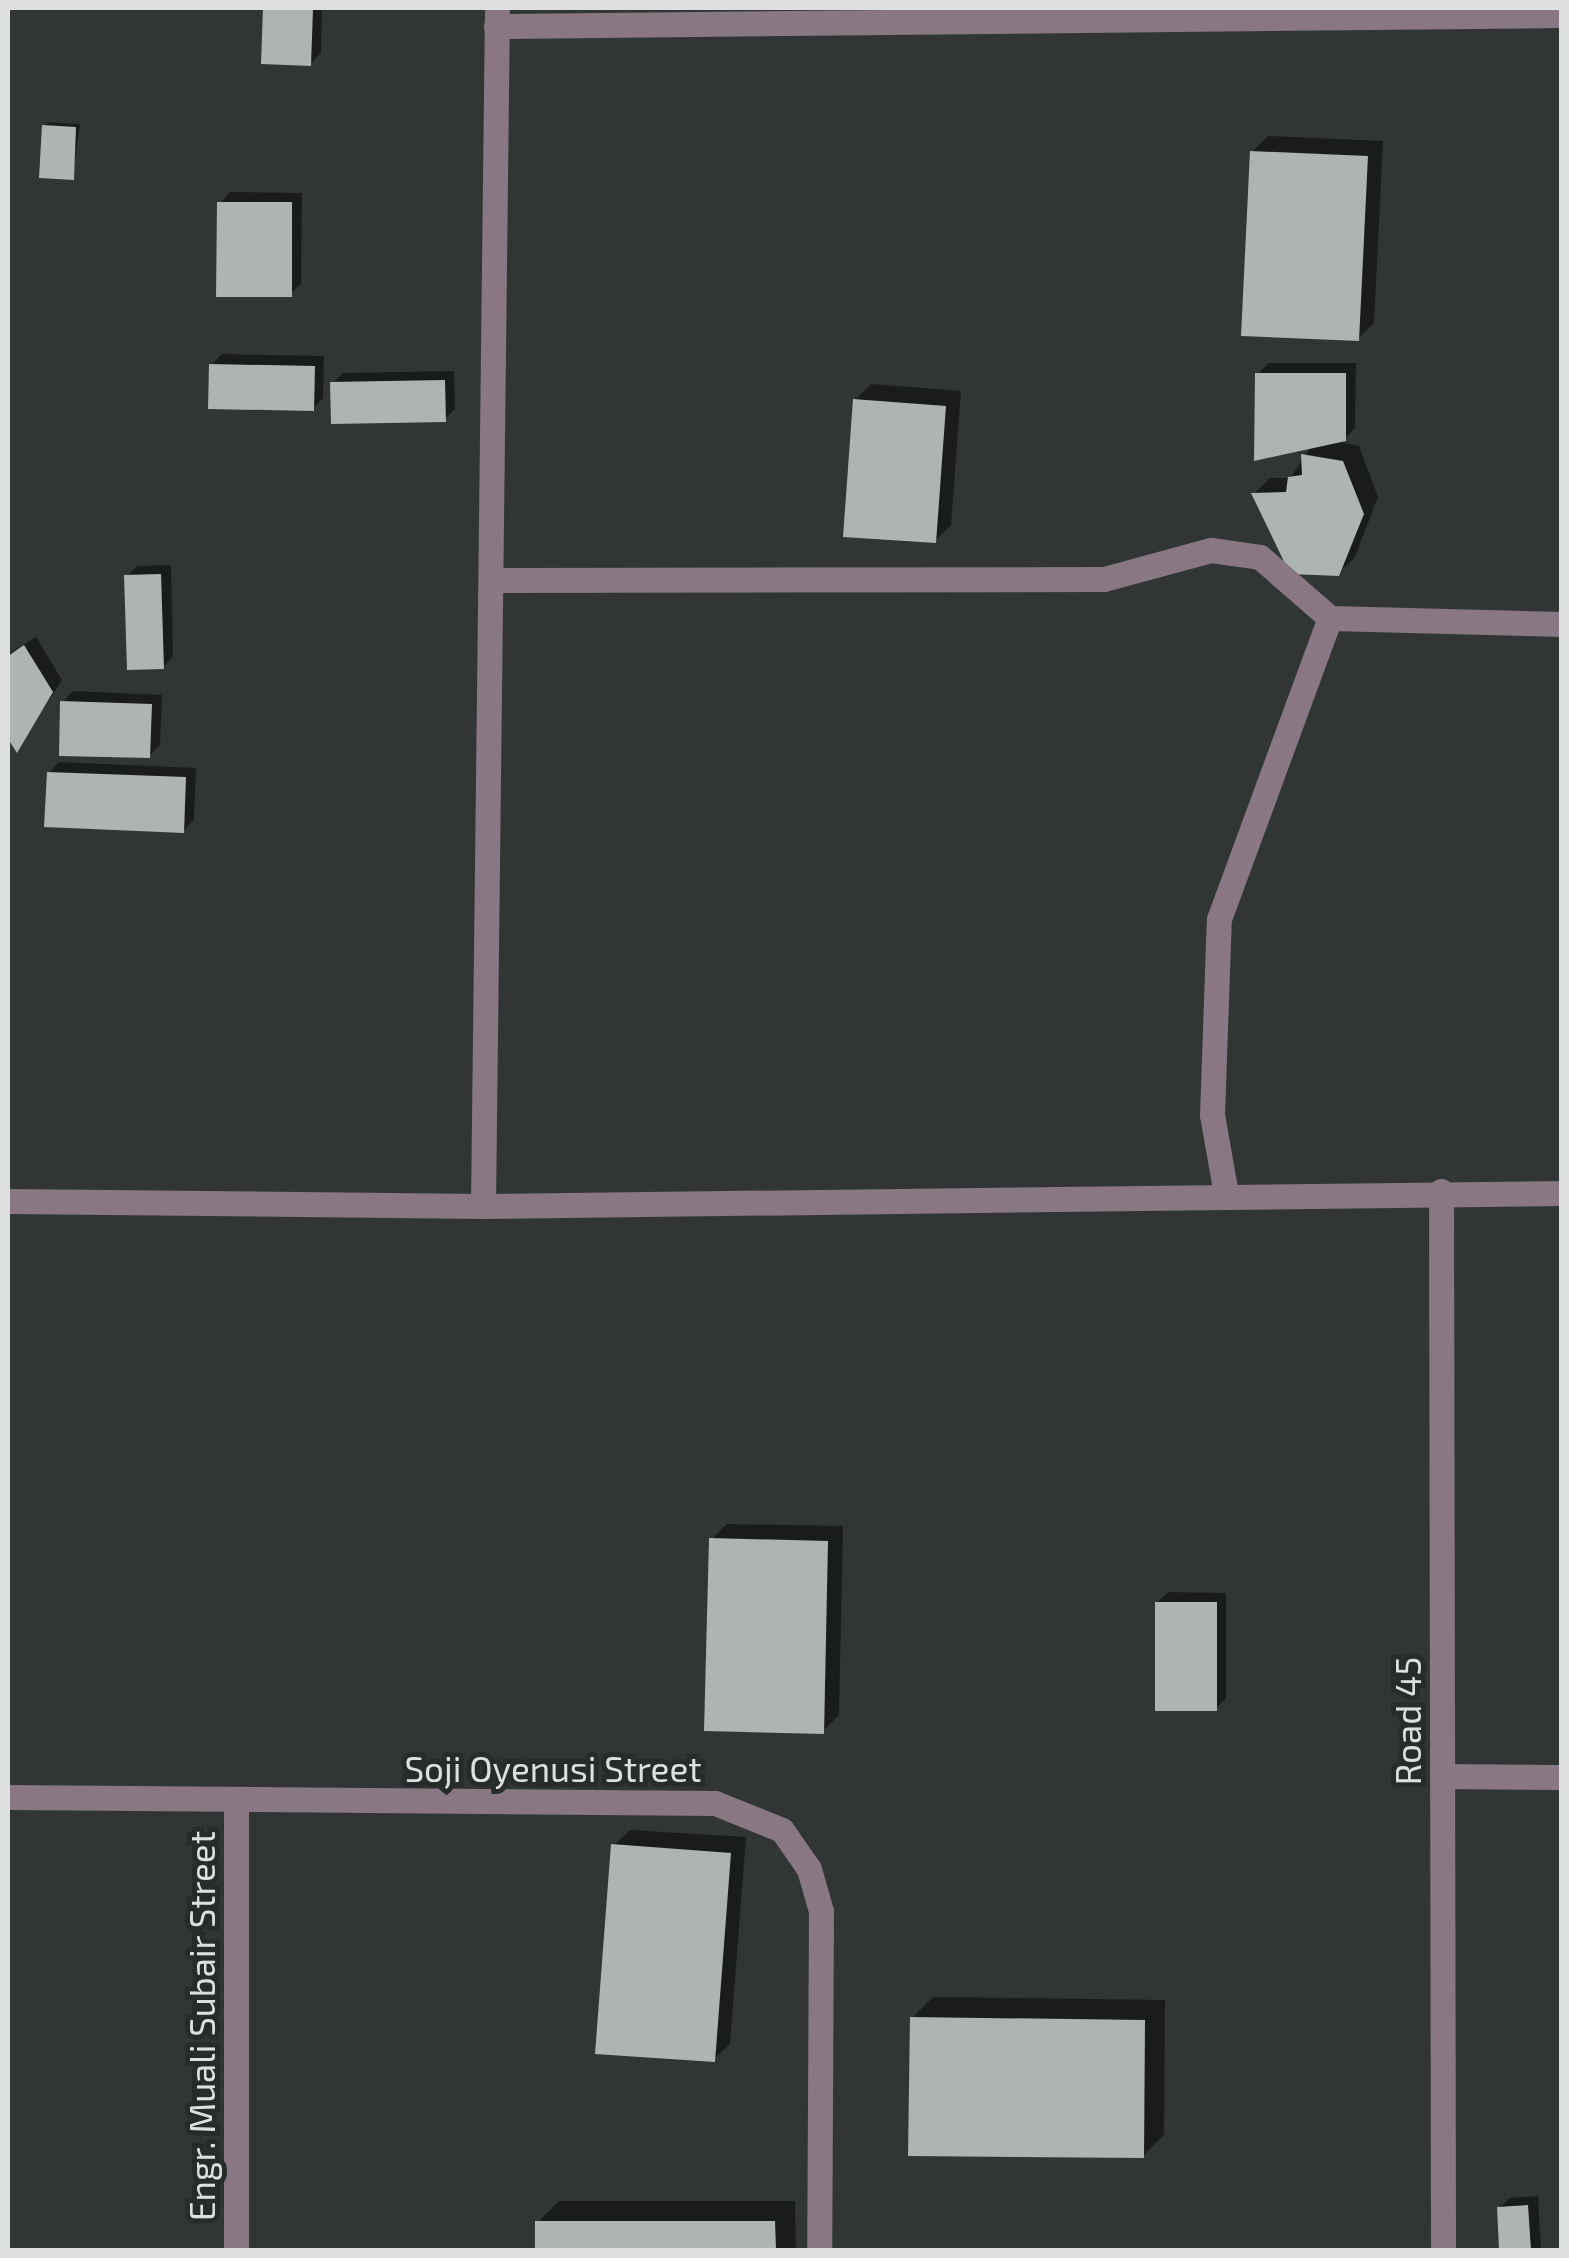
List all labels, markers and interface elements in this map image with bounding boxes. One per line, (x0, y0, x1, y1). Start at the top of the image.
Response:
street label: Road 45 (1386, 1657, 1428, 1785)
street label: Soji Oyenusi Street (404, 1747, 702, 1789)
street label: Engr. Muali Subair Street (180, 1831, 222, 2221)

